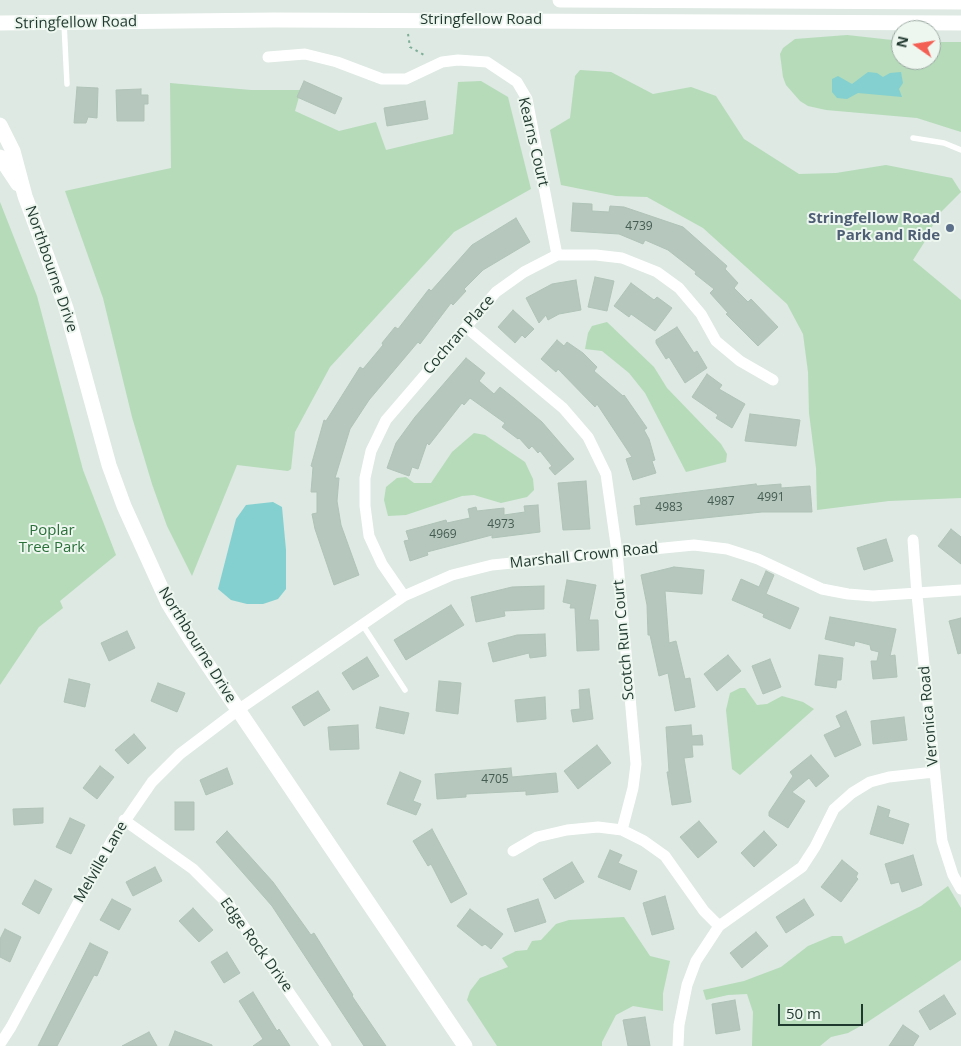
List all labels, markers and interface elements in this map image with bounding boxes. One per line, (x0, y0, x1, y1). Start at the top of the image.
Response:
street label: Stringfellow Road (420, 11, 542, 29)
street label: Stringfellow Road (15, 13, 137, 33)
north arrow (891, 20, 941, 70)
text: N (891, 34, 912, 49)
street label: Kearns Court (514, 95, 552, 189)
street label: Northbourne Drive (21, 203, 81, 335)
place label: Stringfellow Road Park and Ride (808, 210, 940, 245)
house number: 4739 (625, 220, 653, 234)
marker: Stringfellow Road Park and Ride (944, 222, 956, 234)
street label: Cochran Place (420, 292, 498, 378)
house number: 4991 (757, 491, 785, 505)
house number: 4987 (707, 495, 735, 509)
house number: 4983 (655, 501, 683, 515)
house number: 4973 (487, 518, 515, 532)
park label: Poplar Tree Park (19, 522, 85, 557)
house number: 4969 (429, 528, 457, 542)
street label: Marshall Crown Road (509, 539, 659, 573)
street label: Scotch Run Court (610, 579, 638, 701)
street label: Northbourne Drive (154, 584, 240, 706)
street label: Veronica Road (916, 665, 942, 767)
house number: 4705 (481, 773, 509, 787)
street label: Melville Lane (71, 818, 131, 906)
street label: Edge Rock Drive (216, 894, 296, 996)
scale bar (781, 994, 866, 1026)
text: 50 m (786, 1003, 821, 1023)

